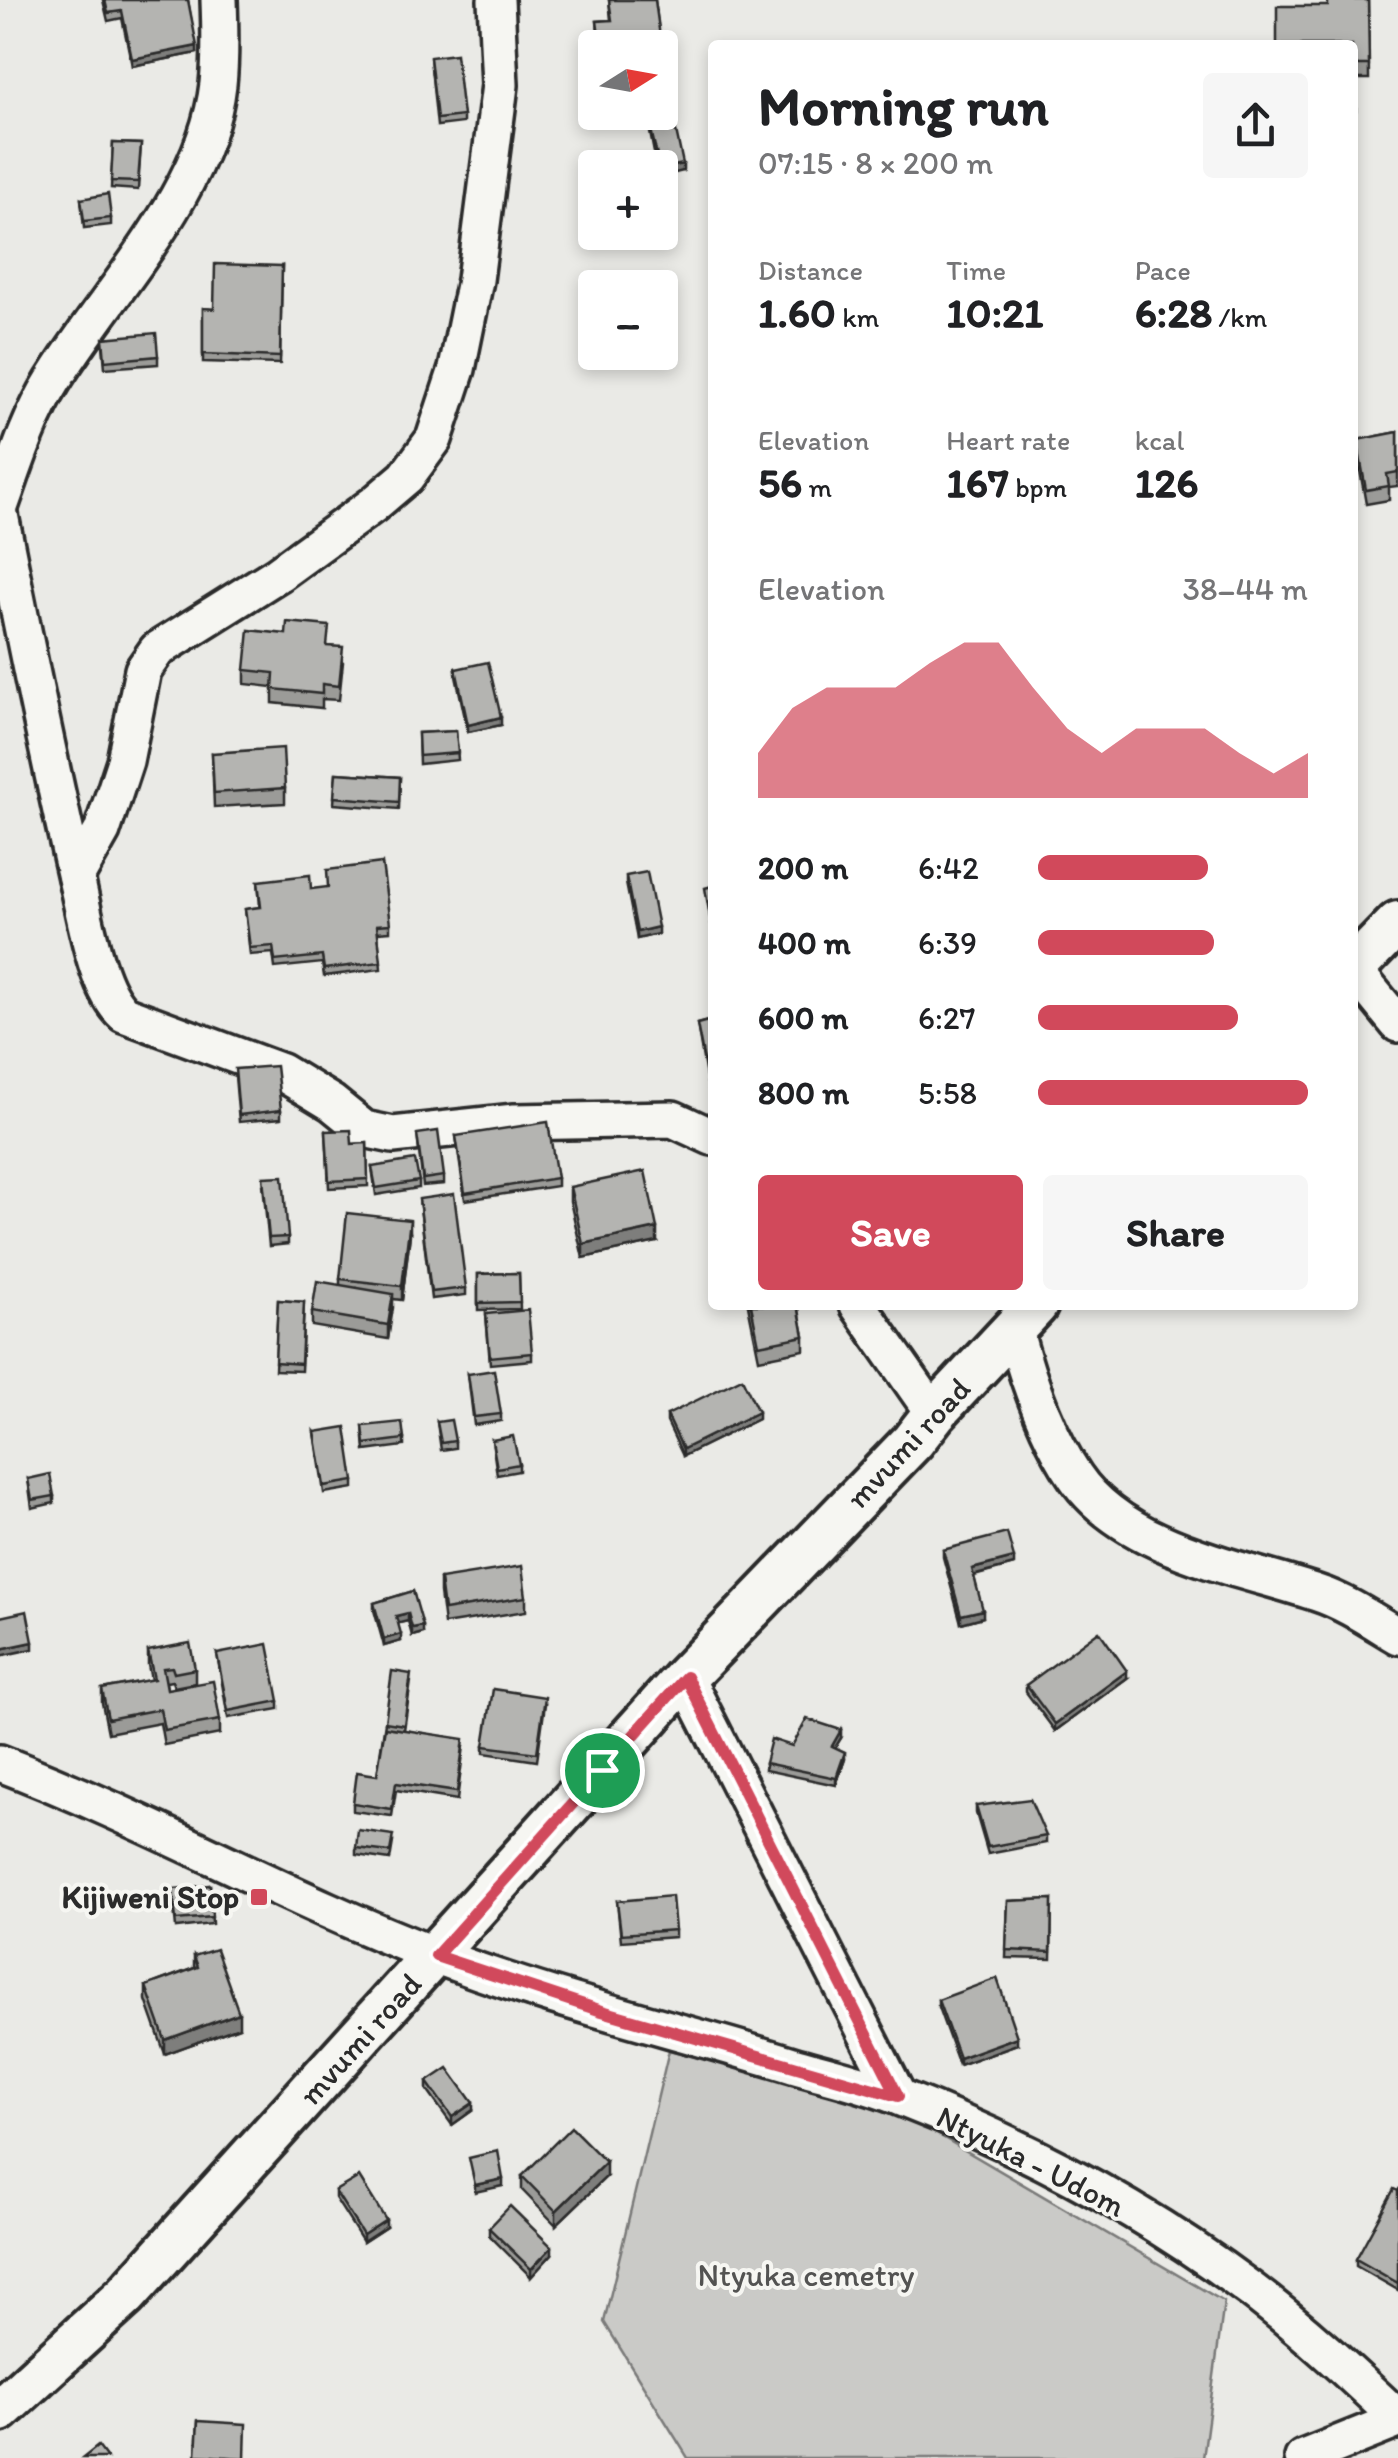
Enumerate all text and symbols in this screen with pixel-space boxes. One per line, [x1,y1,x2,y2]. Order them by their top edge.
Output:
north arrow [578,30,678,130]
map controls [578,30,678,370]
text: Morning run [758,73,1049,139]
button: share [1203,73,1308,178]
text: 07:15 · 8 × 200 m [758,144,993,182]
button: + [578,150,678,250]
text: Distance [758,253,863,287]
text: Time [946,253,1006,287]
text: Pace [1135,253,1191,287]
button: − [578,270,678,370]
text: 1.60 [758,287,836,338]
text: 10:21 [946,287,1044,338]
text: 6:28 [1135,287,1212,338]
text: km [836,300,879,334]
text: /km [1212,300,1267,334]
text: Elevation [758,423,869,457]
text: Heart rate [946,423,1070,457]
text: kcal [1135,423,1184,457]
text: 56 [758,457,802,508]
text: 167 [946,457,1009,508]
text: 126 [1135,457,1198,508]
text: m [802,470,832,504]
text: bpm [1009,470,1067,504]
text: Elevation [758,570,885,608]
text: 38–44 m [1183,570,1308,608]
text: 200 m [758,849,848,887]
text: 6:42 [918,849,979,887]
text: 400 m [758,924,851,962]
text: 6:39 [918,924,977,962]
text: 600 m [758,999,848,1037]
text: 6:27 [918,999,975,1037]
text: 800 m [758,1074,849,1112]
text: 5:58 [918,1074,977,1112]
button: Save [758,1175,1023,1290]
button: Share [1043,1175,1308,1290]
street label: mvumi road [838,1370,978,1516]
pin [560,1728,645,1813]
icon: arrive [575,1743,630,1798]
place label: Kijiweni Stop [61,1878,239,1916]
marker: Kijiweni Stop [248,1886,270,1908]
street label: mvumi road [291,1965,429,2113]
street label: Ntyuka - Udom [930,2097,1132,2225]
park label: Ntyuka cemetry [697,2256,915,2294]

